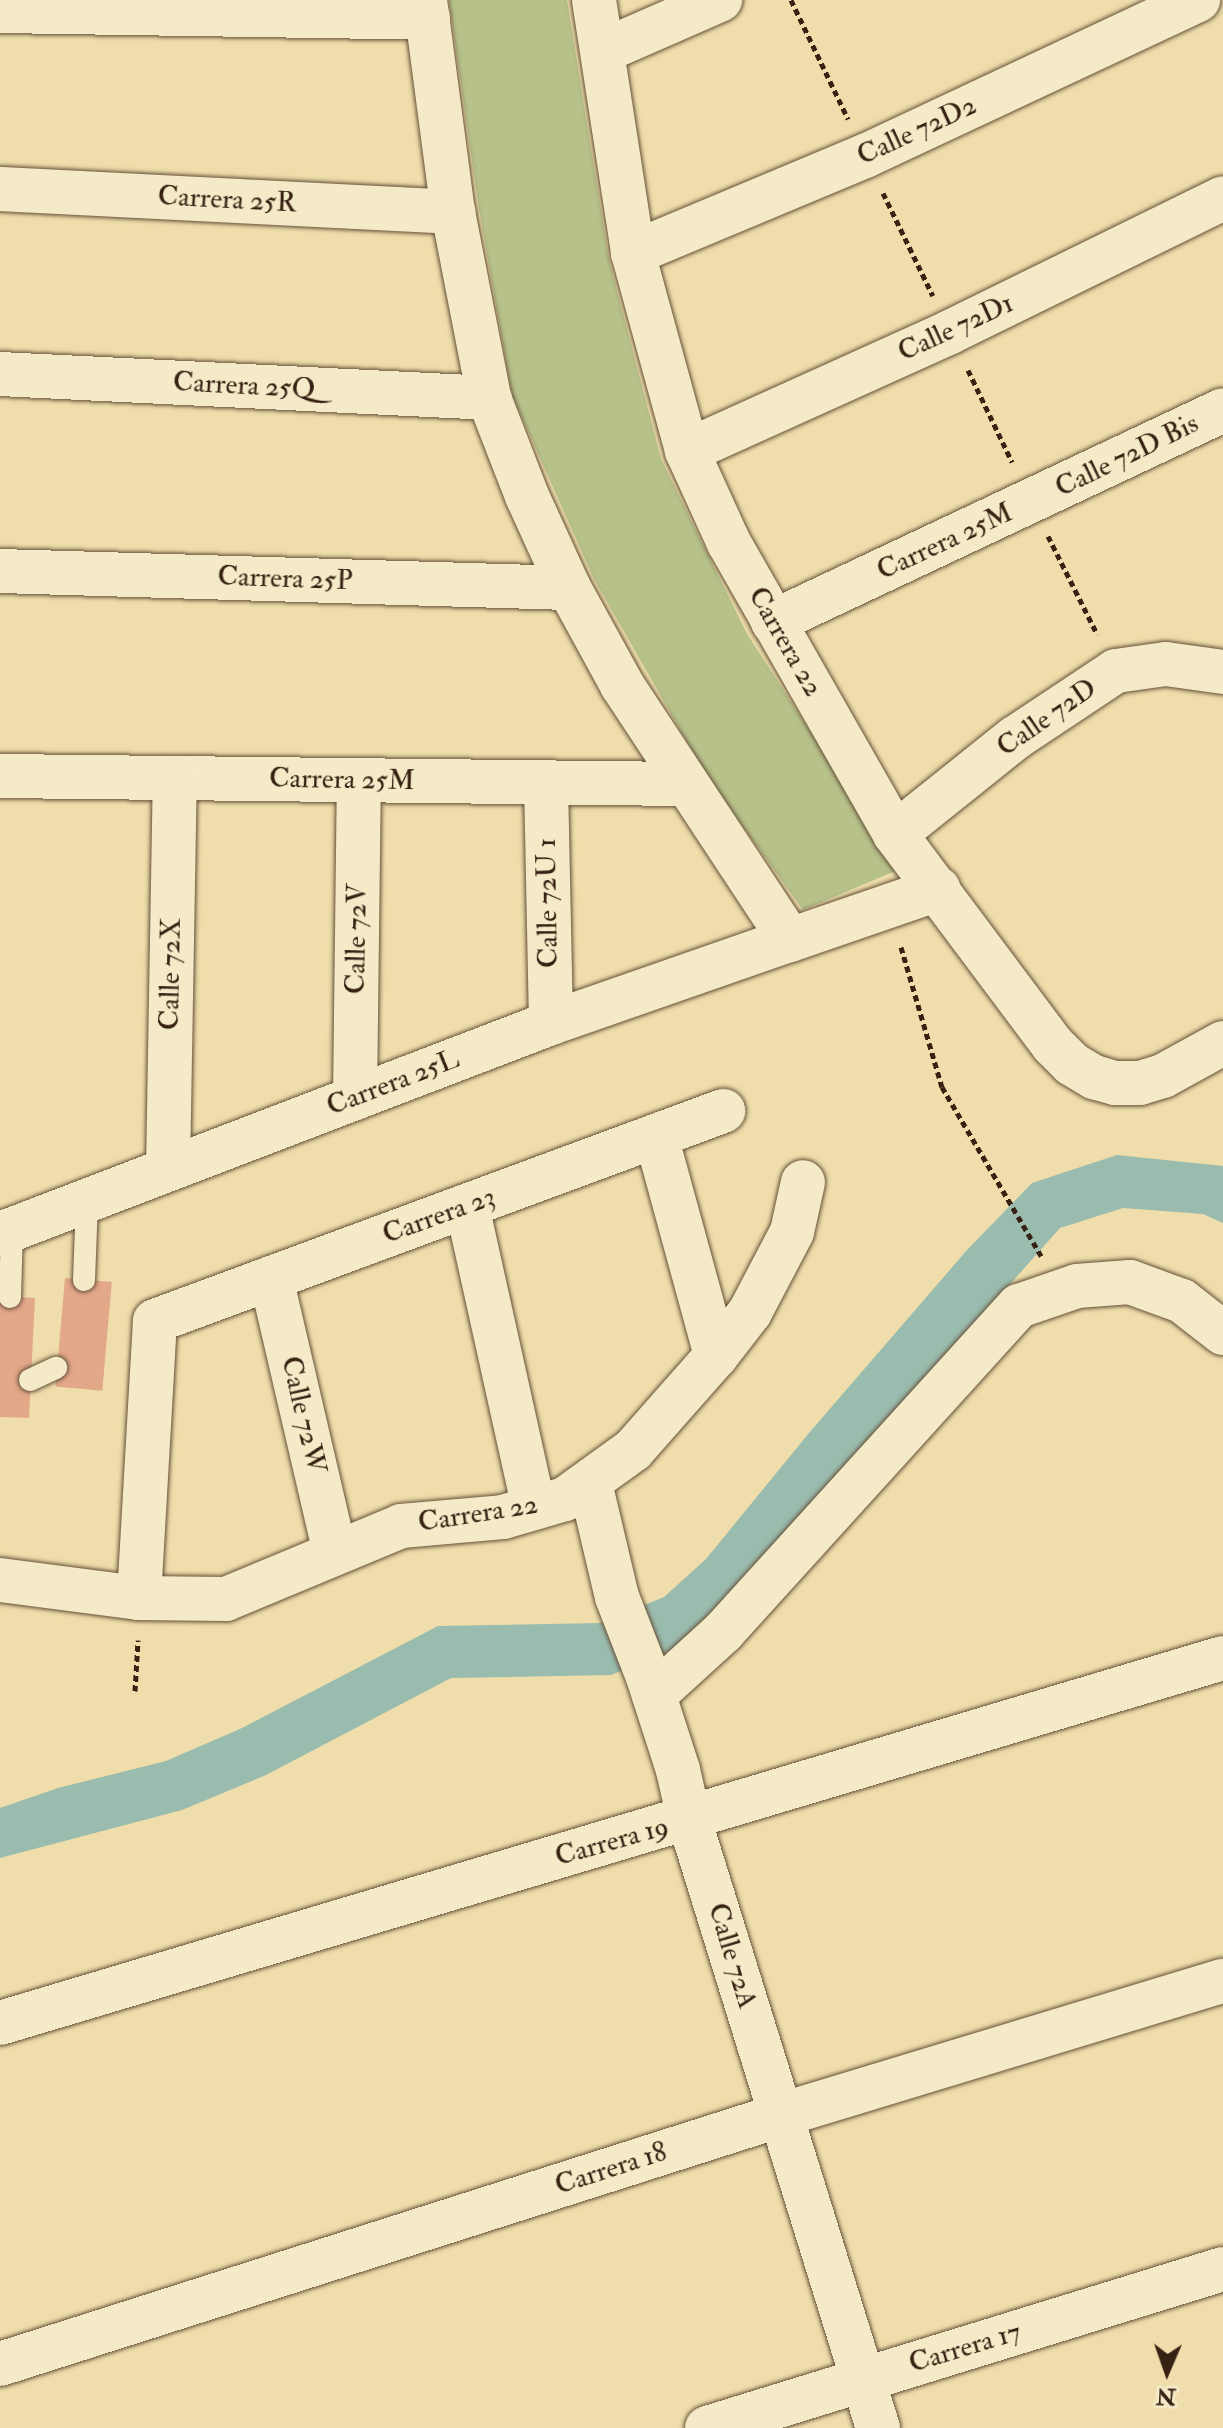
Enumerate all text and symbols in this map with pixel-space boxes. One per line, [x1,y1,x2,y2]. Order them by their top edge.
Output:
street label: Calle 72D2 [852,89,982,173]
street label: Carrera 25R [157,180,297,220]
street label: Calle 72D1 [893,287,1019,369]
street label: Carrera 25Q [172,366,316,406]
street label: Calle 72D Bis [1050,407,1204,505]
street label: Carrera 25M [872,496,1018,588]
street label: Carrera 25P [217,560,353,598]
street label: Carrera 22 [740,581,830,703]
street label: Calle 72D [991,672,1103,764]
street label: Carrera 25M [269,762,415,798]
street label: Calle 72U 1 [530,838,566,968]
street label: Calle 72V [339,883,375,995]
street label: Calle 72X [153,917,189,1031]
street label: Carrera 25L [322,1042,464,1124]
street label: Carrera 23 [378,1180,500,1252]
street label: Calle 72W [273,1353,333,1477]
street label: Carrera 22 [416,1488,540,1540]
street label: Carrera 19 [551,1810,673,1874]
street label: Calle 72A [700,1899,764,2013]
street label: Carrera 18 [551,2135,671,2203]
street label: Carrera 17 [905,2315,1025,2381]
north arrow [1127,2332,1207,2412]
text: N [1156,2382,1177,2410]

